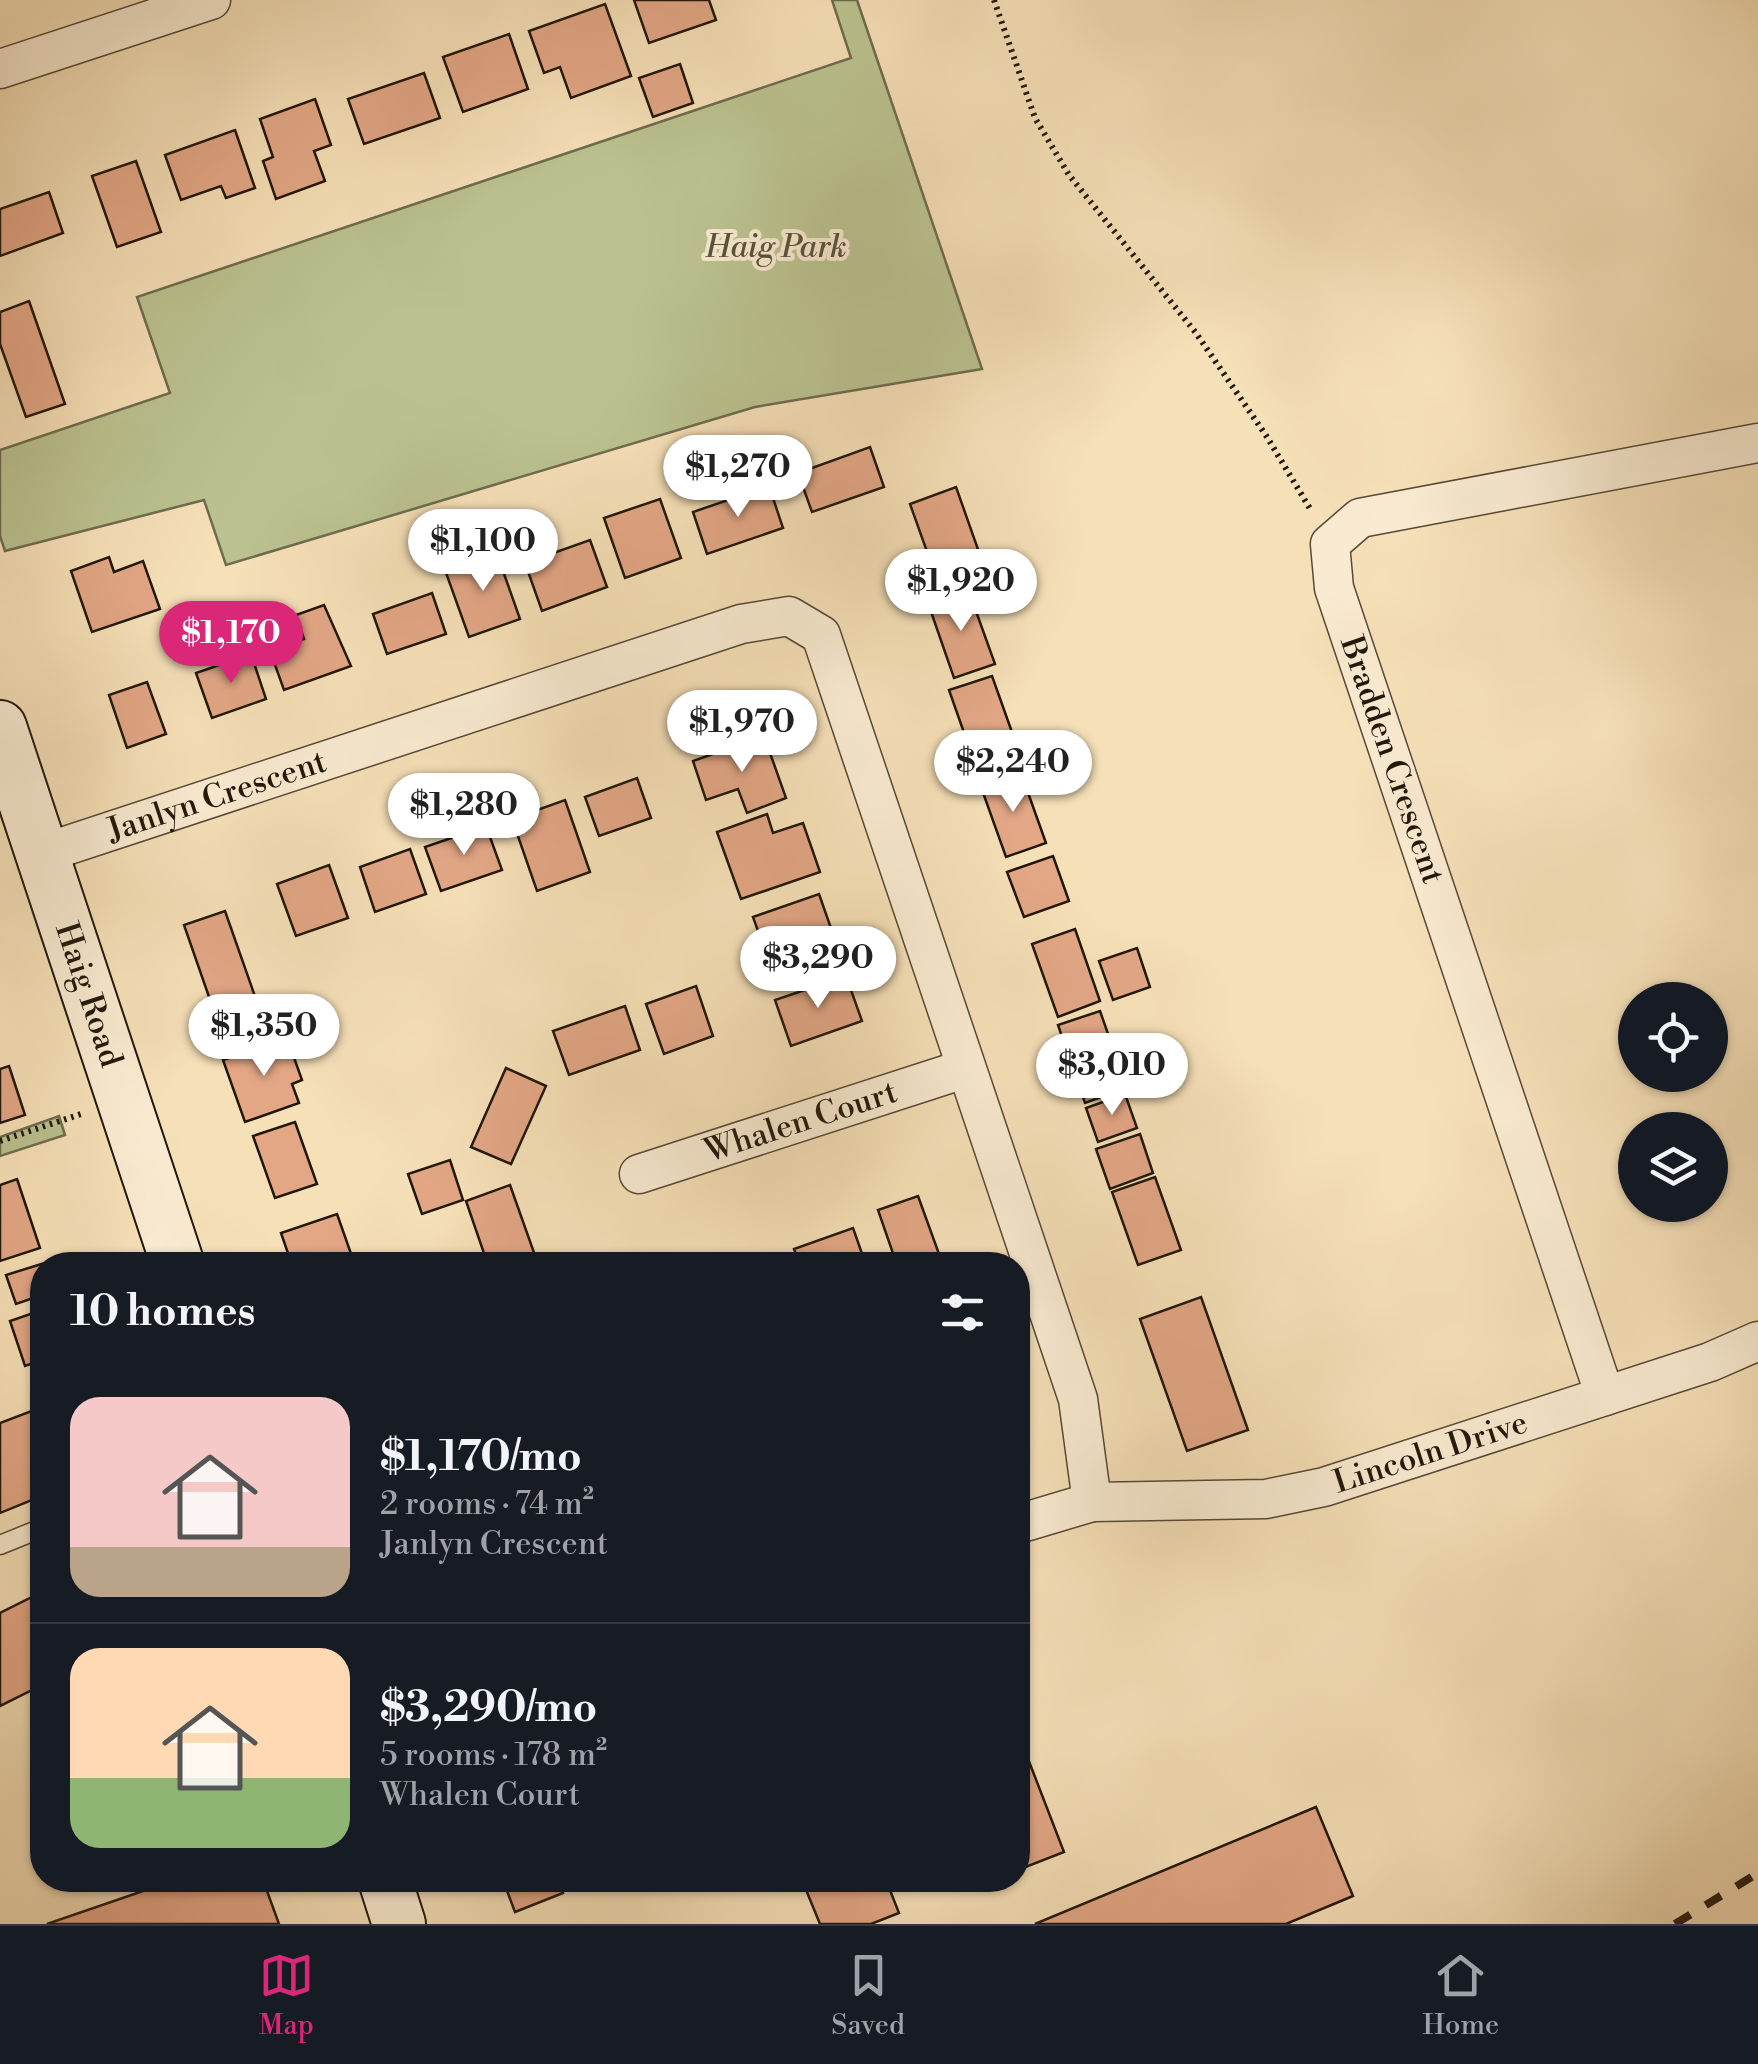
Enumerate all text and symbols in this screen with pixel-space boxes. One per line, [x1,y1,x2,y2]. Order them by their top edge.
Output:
park label: Haig Park [704,227,847,267]
pin: $1,270 [657,435,819,520]
text: $1,270 [685,447,791,487]
pin: $1,100 [402,509,564,594]
text: $1,100 [430,521,536,561]
pin: $1,920 [880,549,1042,634]
text: $1,920 [907,561,1015,601]
pin: $1,170 [150,601,312,686]
text: $1,170 [181,613,281,653]
street label: Bradden Crescent [1331,630,1453,889]
pin: $1,970 [661,690,823,775]
text: $1,970 [689,702,795,742]
pin: $2,240 [932,730,1094,815]
street label: Janlyn Crescent [101,742,331,851]
text: $2,240 [956,742,1070,782]
pin: $1,280 [383,773,545,858]
text: $1,280 [410,785,518,825]
street label: Haig Road [46,917,131,1072]
pin: $3,290 [737,926,899,1011]
text: $3,290 [762,938,874,978]
map controls [1618,982,1728,1222]
button: locate [1618,982,1728,1092]
pin: $1,350 [183,994,345,1079]
text: $1,350 [211,1006,317,1046]
pin: $3,010 [1031,1033,1193,1118]
text: $3,010 [1058,1045,1166,1085]
street label: Whalen Court [699,1072,902,1172]
button: layers [1618,1112,1728,1222]
icon: filters [935,1285,990,1340]
text: 10 homes [70,1286,256,1339]
street label: Lincoln Drive [1328,1402,1532,1503]
text: $1,170/mo [380,1431,582,1484]
icon: home [150,1437,270,1557]
text: 2 rooms · 74 m² [380,1484,594,1524]
text: Janlyn Crescent [380,1524,608,1564]
text: $3,290/mo [380,1682,597,1735]
icon: home [150,1688,270,1808]
text: 5 rooms · 178 m² [380,1735,607,1775]
text: Whalen Court [380,1775,580,1815]
tab: Map [259,1948,314,2043]
tab: Saved [831,1948,905,2043]
tab: Home [1422,1948,1499,2043]

